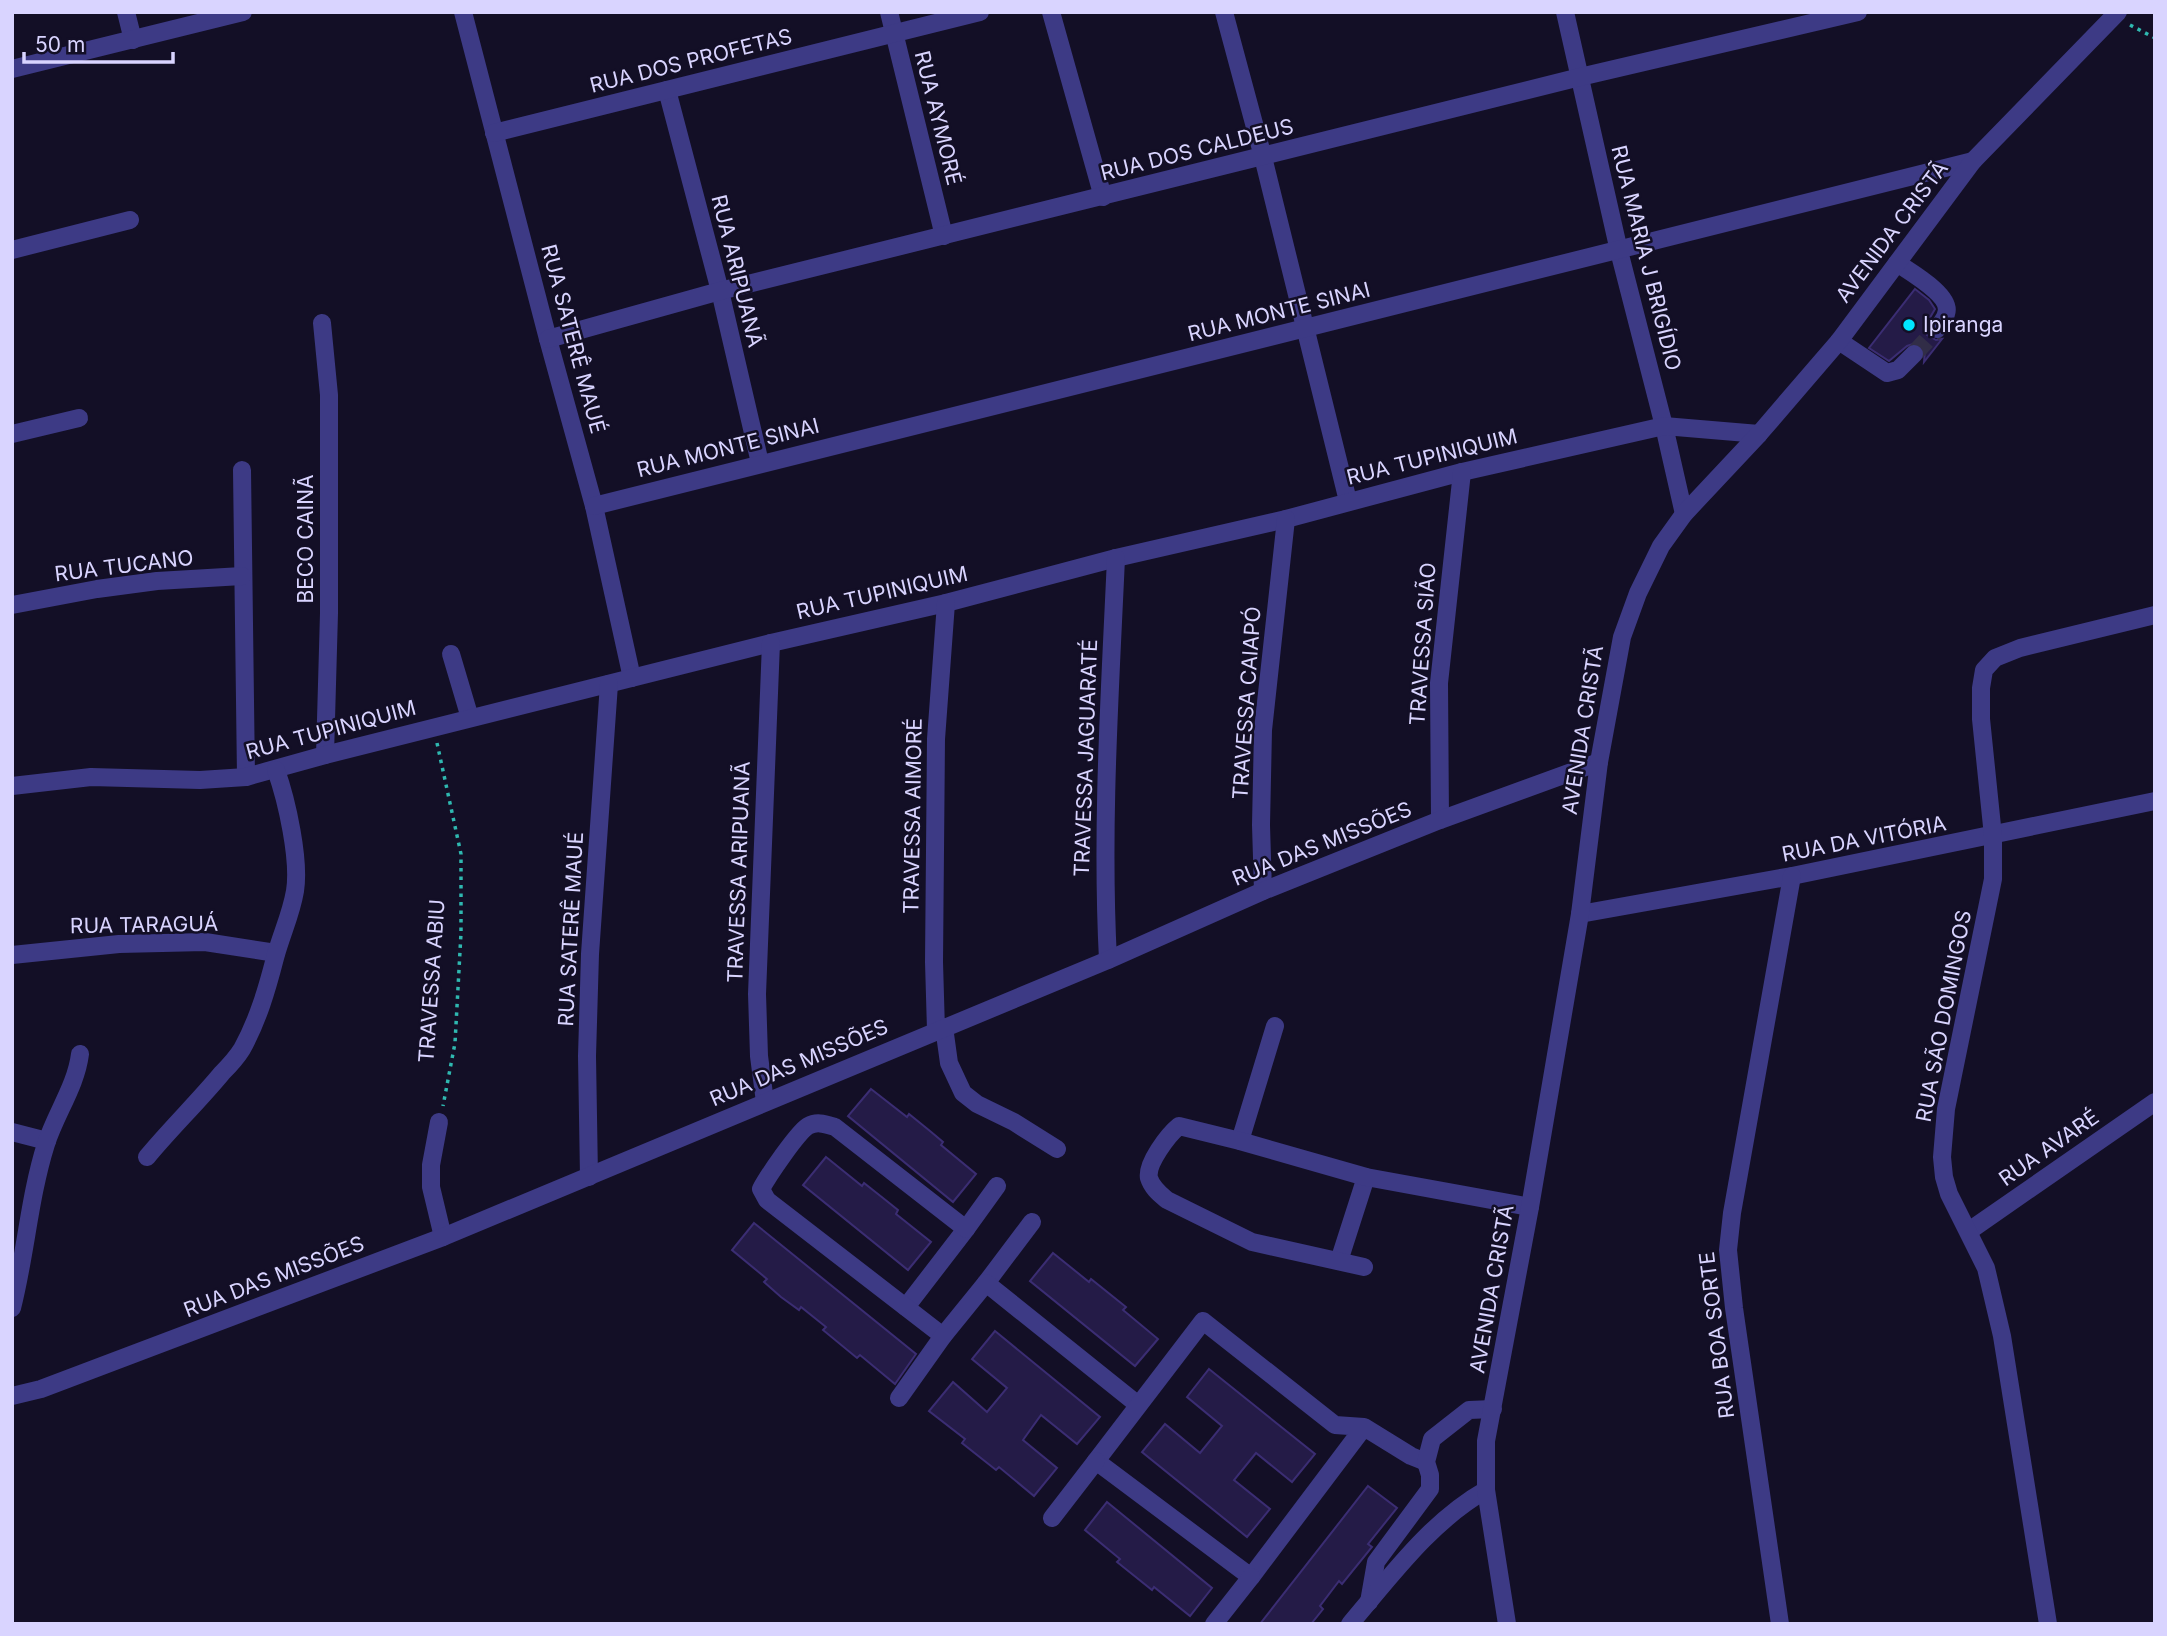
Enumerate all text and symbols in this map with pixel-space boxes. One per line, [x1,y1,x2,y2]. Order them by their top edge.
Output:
scale bar [24,21,173,65]
street label: RUA DOS PROFETAS [587,23,795,98]
text: 50 m [35,32,85,57]
street label: RUA AYMORÉ [910,48,968,188]
street label: RUA DOS CALDEUS [1098,113,1296,186]
street label: RUA MARIA J BRIGÍDIO [1606,142,1688,373]
street label: AVENIDA CRISTÃ [1829,155,1953,307]
street label: RUA ARIPUANÃ [706,192,769,350]
street label: RUA SATERÊ MAUÉ [536,241,612,436]
street label: RUA MONTE SINAI [1185,277,1373,346]
place label: Ipiranga [1923,312,2003,337]
marker: Ipiranga [1901,317,1917,333]
street label: RUA MONTE SINAI [634,413,822,482]
street label: RUA TUPINIQUIM [1344,423,1520,490]
street label: BECO CAINÃ [292,474,318,604]
street label: RUA TUCANO [53,545,195,586]
street label: RUA TUPINIQUIM [794,561,970,624]
street label: TRAVESSA SIÃO [1403,561,1441,726]
street label: TRAVESSA CAIAPÓ [1226,605,1266,800]
street label: TRAVESSA JAGUARATÉ [1068,639,1102,877]
street label: AVENIDA CRISTÃ [1556,644,1608,816]
street label: RUA TUPINIQUIM [243,695,419,764]
street label: TRAVESSA AIMORÉ [897,718,927,914]
street label: TRAVESSA ARIPUANÃ [721,761,755,983]
street label: RUA DAS MISSÕES [1229,796,1415,891]
street label: RUA DA VITÓRIA [1780,809,1948,867]
street label: RUA SATERÊ MAUÉ [552,831,588,1027]
street label: TRAVESSA ABIU [413,898,450,1064]
street label: RUA SÃO DOMINGOS [1910,908,1976,1124]
street label: RUA TARAGUÁ [70,910,218,938]
street label: RUA DAS MISSÕES [706,1014,892,1111]
street label: RUA AVARÉ [1994,1103,2103,1191]
street label: AVENIDA CRISTÃ [1463,1203,1519,1375]
street label: RUA DAS MISSÕES [180,1231,368,1322]
street label: RUA BOA SORTE [1694,1250,1739,1420]

